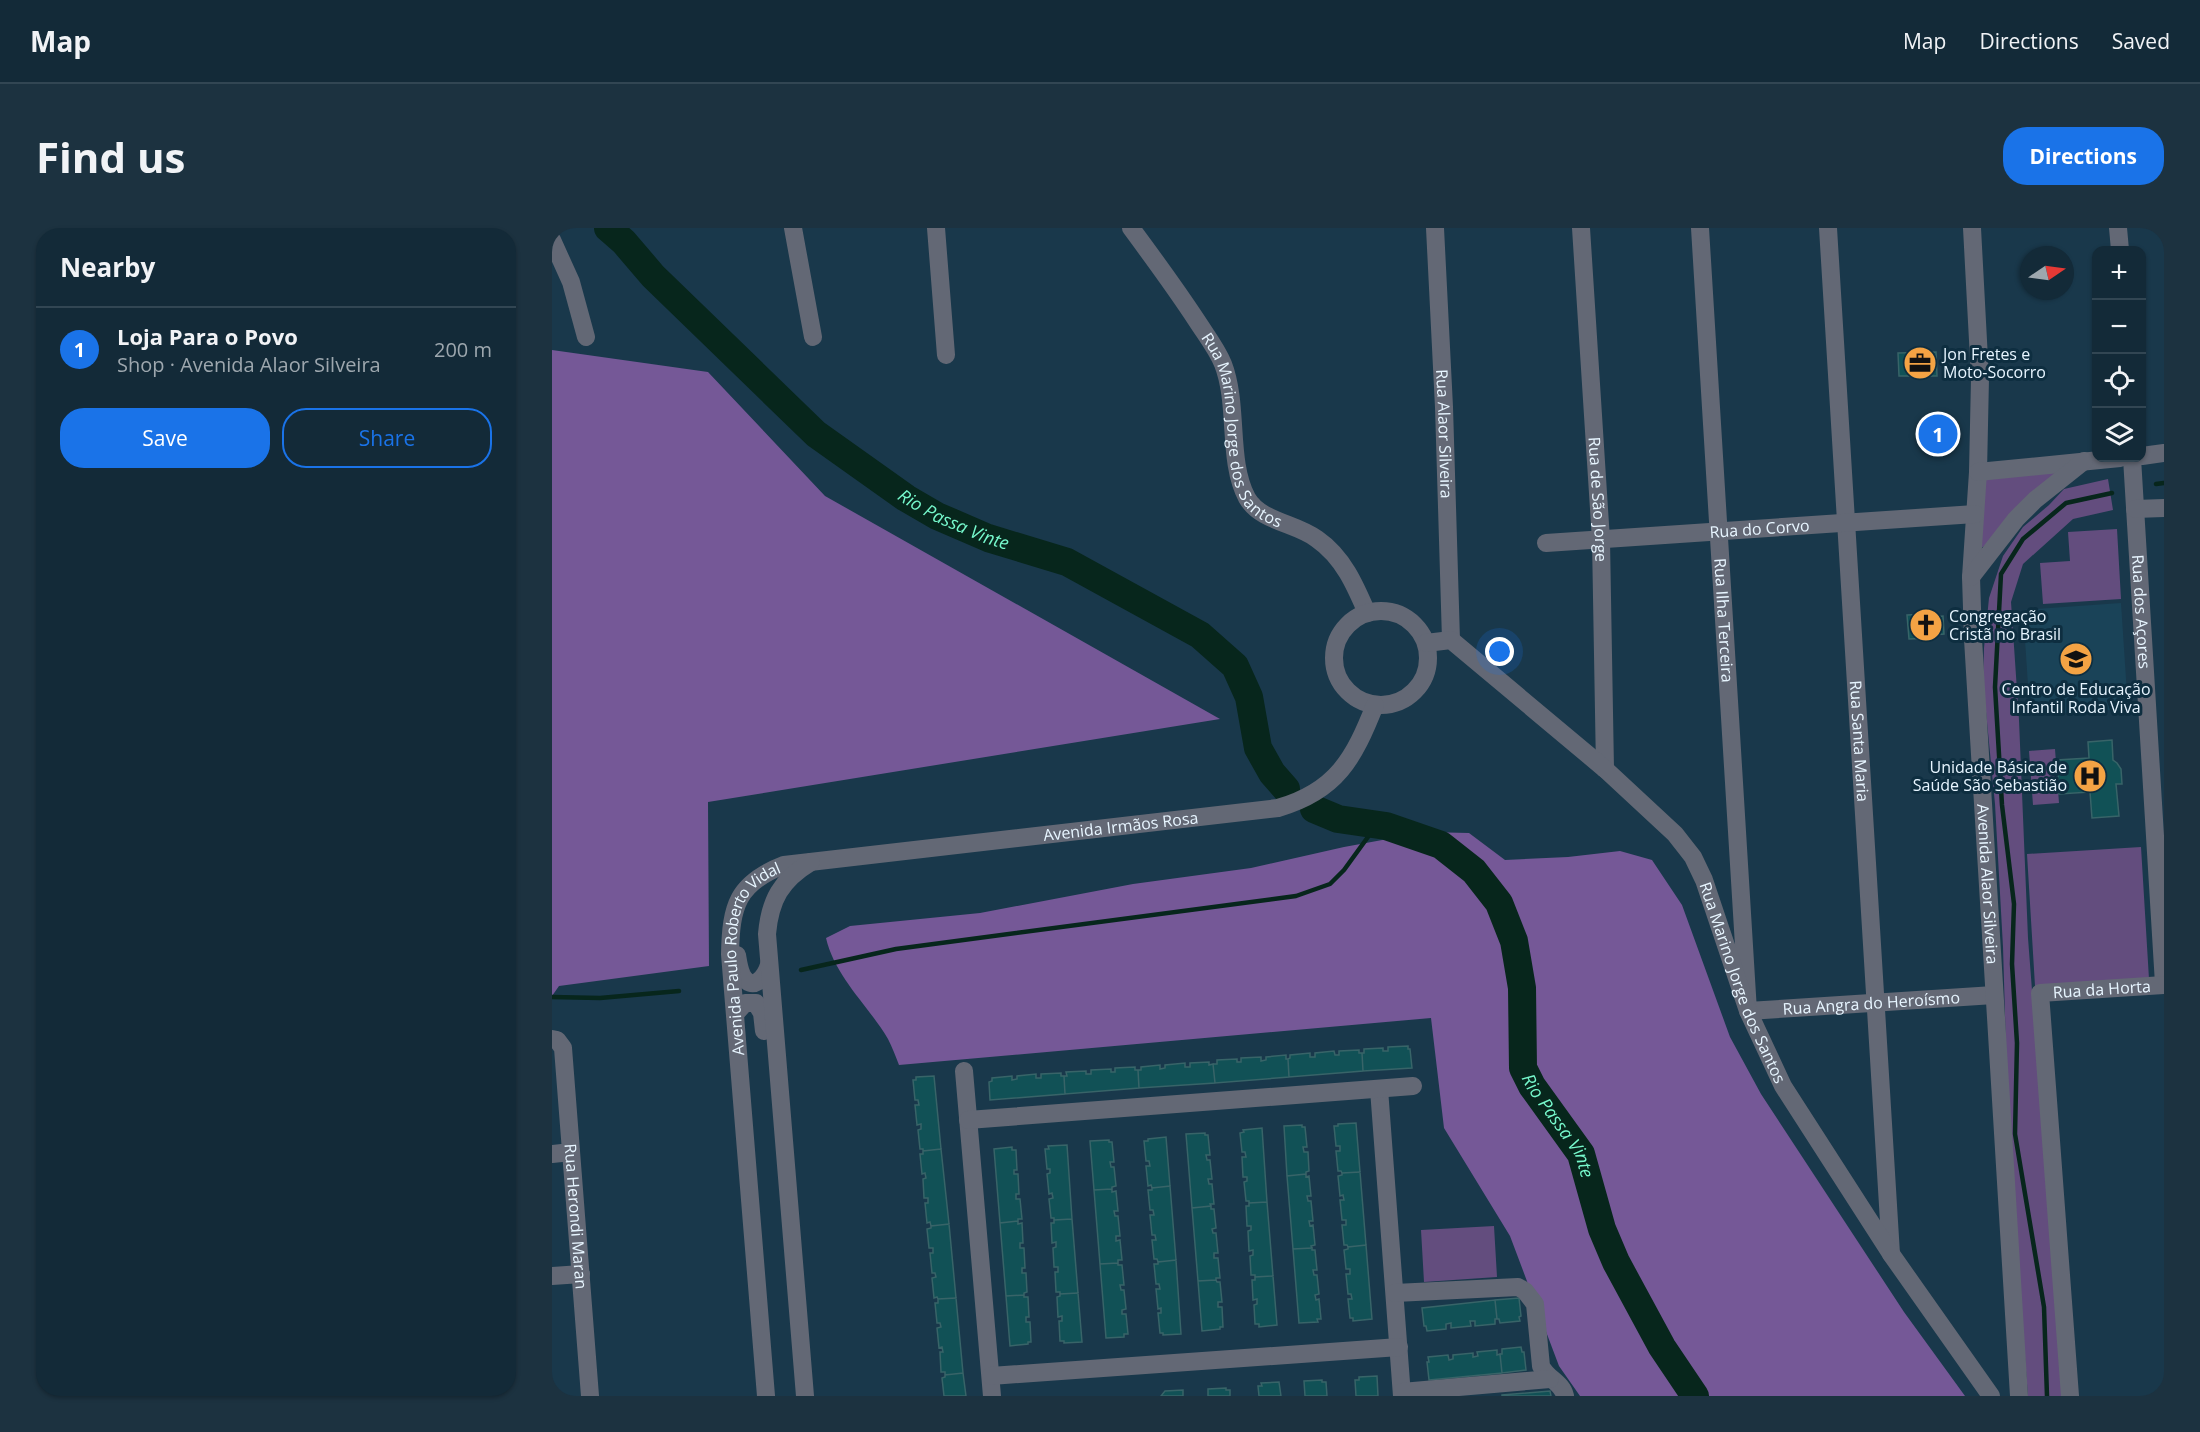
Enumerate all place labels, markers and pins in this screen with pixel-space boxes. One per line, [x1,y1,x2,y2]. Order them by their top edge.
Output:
place label: Jon Fretes e Moto-Socorro [1941,343,2046,383]
office icon: Jon Fretes e Moto-Socorro [1902,345,1938,381]
pin: 1 [1918,412,1958,456]
place label: Congregação Cristã no Brasil [1949,605,2061,645]
church icon: Congregação Cristã no Brasil [1908,607,1944,643]
school or university icon: Centro de Educação Infantil Roda Viva [2058,641,2094,677]
place label: Centro de Educação Infantil Roda Viva [2001,678,2151,718]
place label: Unidade Básica de Saúde São Sebastião [1913,756,2067,796]
hospital icon: Unidade Básica de Saúde São Sebastião [2072,758,2108,794]

